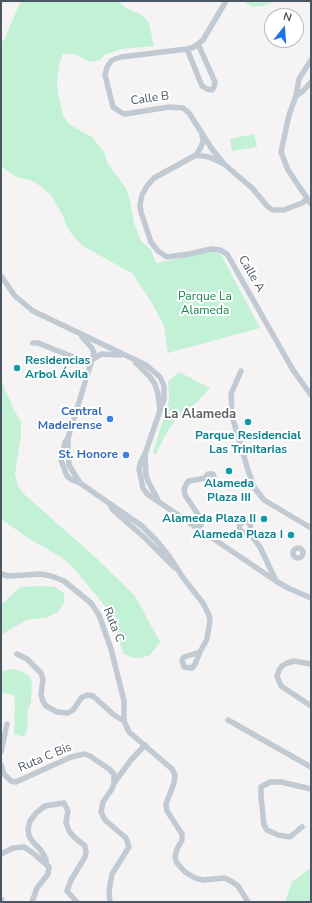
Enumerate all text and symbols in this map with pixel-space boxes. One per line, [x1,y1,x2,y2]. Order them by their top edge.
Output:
north arrow [264,8,304,48]
text: N [281,9,293,25]
street label: Calle B [130,89,170,109]
street label: Calle A [235,253,267,295]
park label: Parque La Alameda [178,290,232,318]
place label: Residencias Arbol Ávila [25,354,90,382]
marker: Residencias Arbol Ávila [12,363,22,373]
place label: Central Madeirense [38,405,102,433]
district label: La Alameda [164,407,236,423]
marker: Central Madeirense [105,414,115,424]
marker: Parque Residencial Las Trinitarias [243,417,253,427]
place label: Parque Residencial Las Trinitarias [195,429,301,457]
place label: St. Honore [58,448,118,462]
marker: St. Honore [121,450,131,460]
marker: Alameda Plaza III [224,466,234,476]
place label: Alameda Plaza III [204,477,254,505]
place label: Alameda Plaza II [162,512,256,526]
marker: Alameda Plaza II [259,514,269,524]
place label: Alameda Plaza I [193,528,283,542]
marker: Alameda Plaza I [286,530,296,540]
street label: Ruta C [99,605,127,645]
street label: Ruta C Bis [16,740,74,776]

